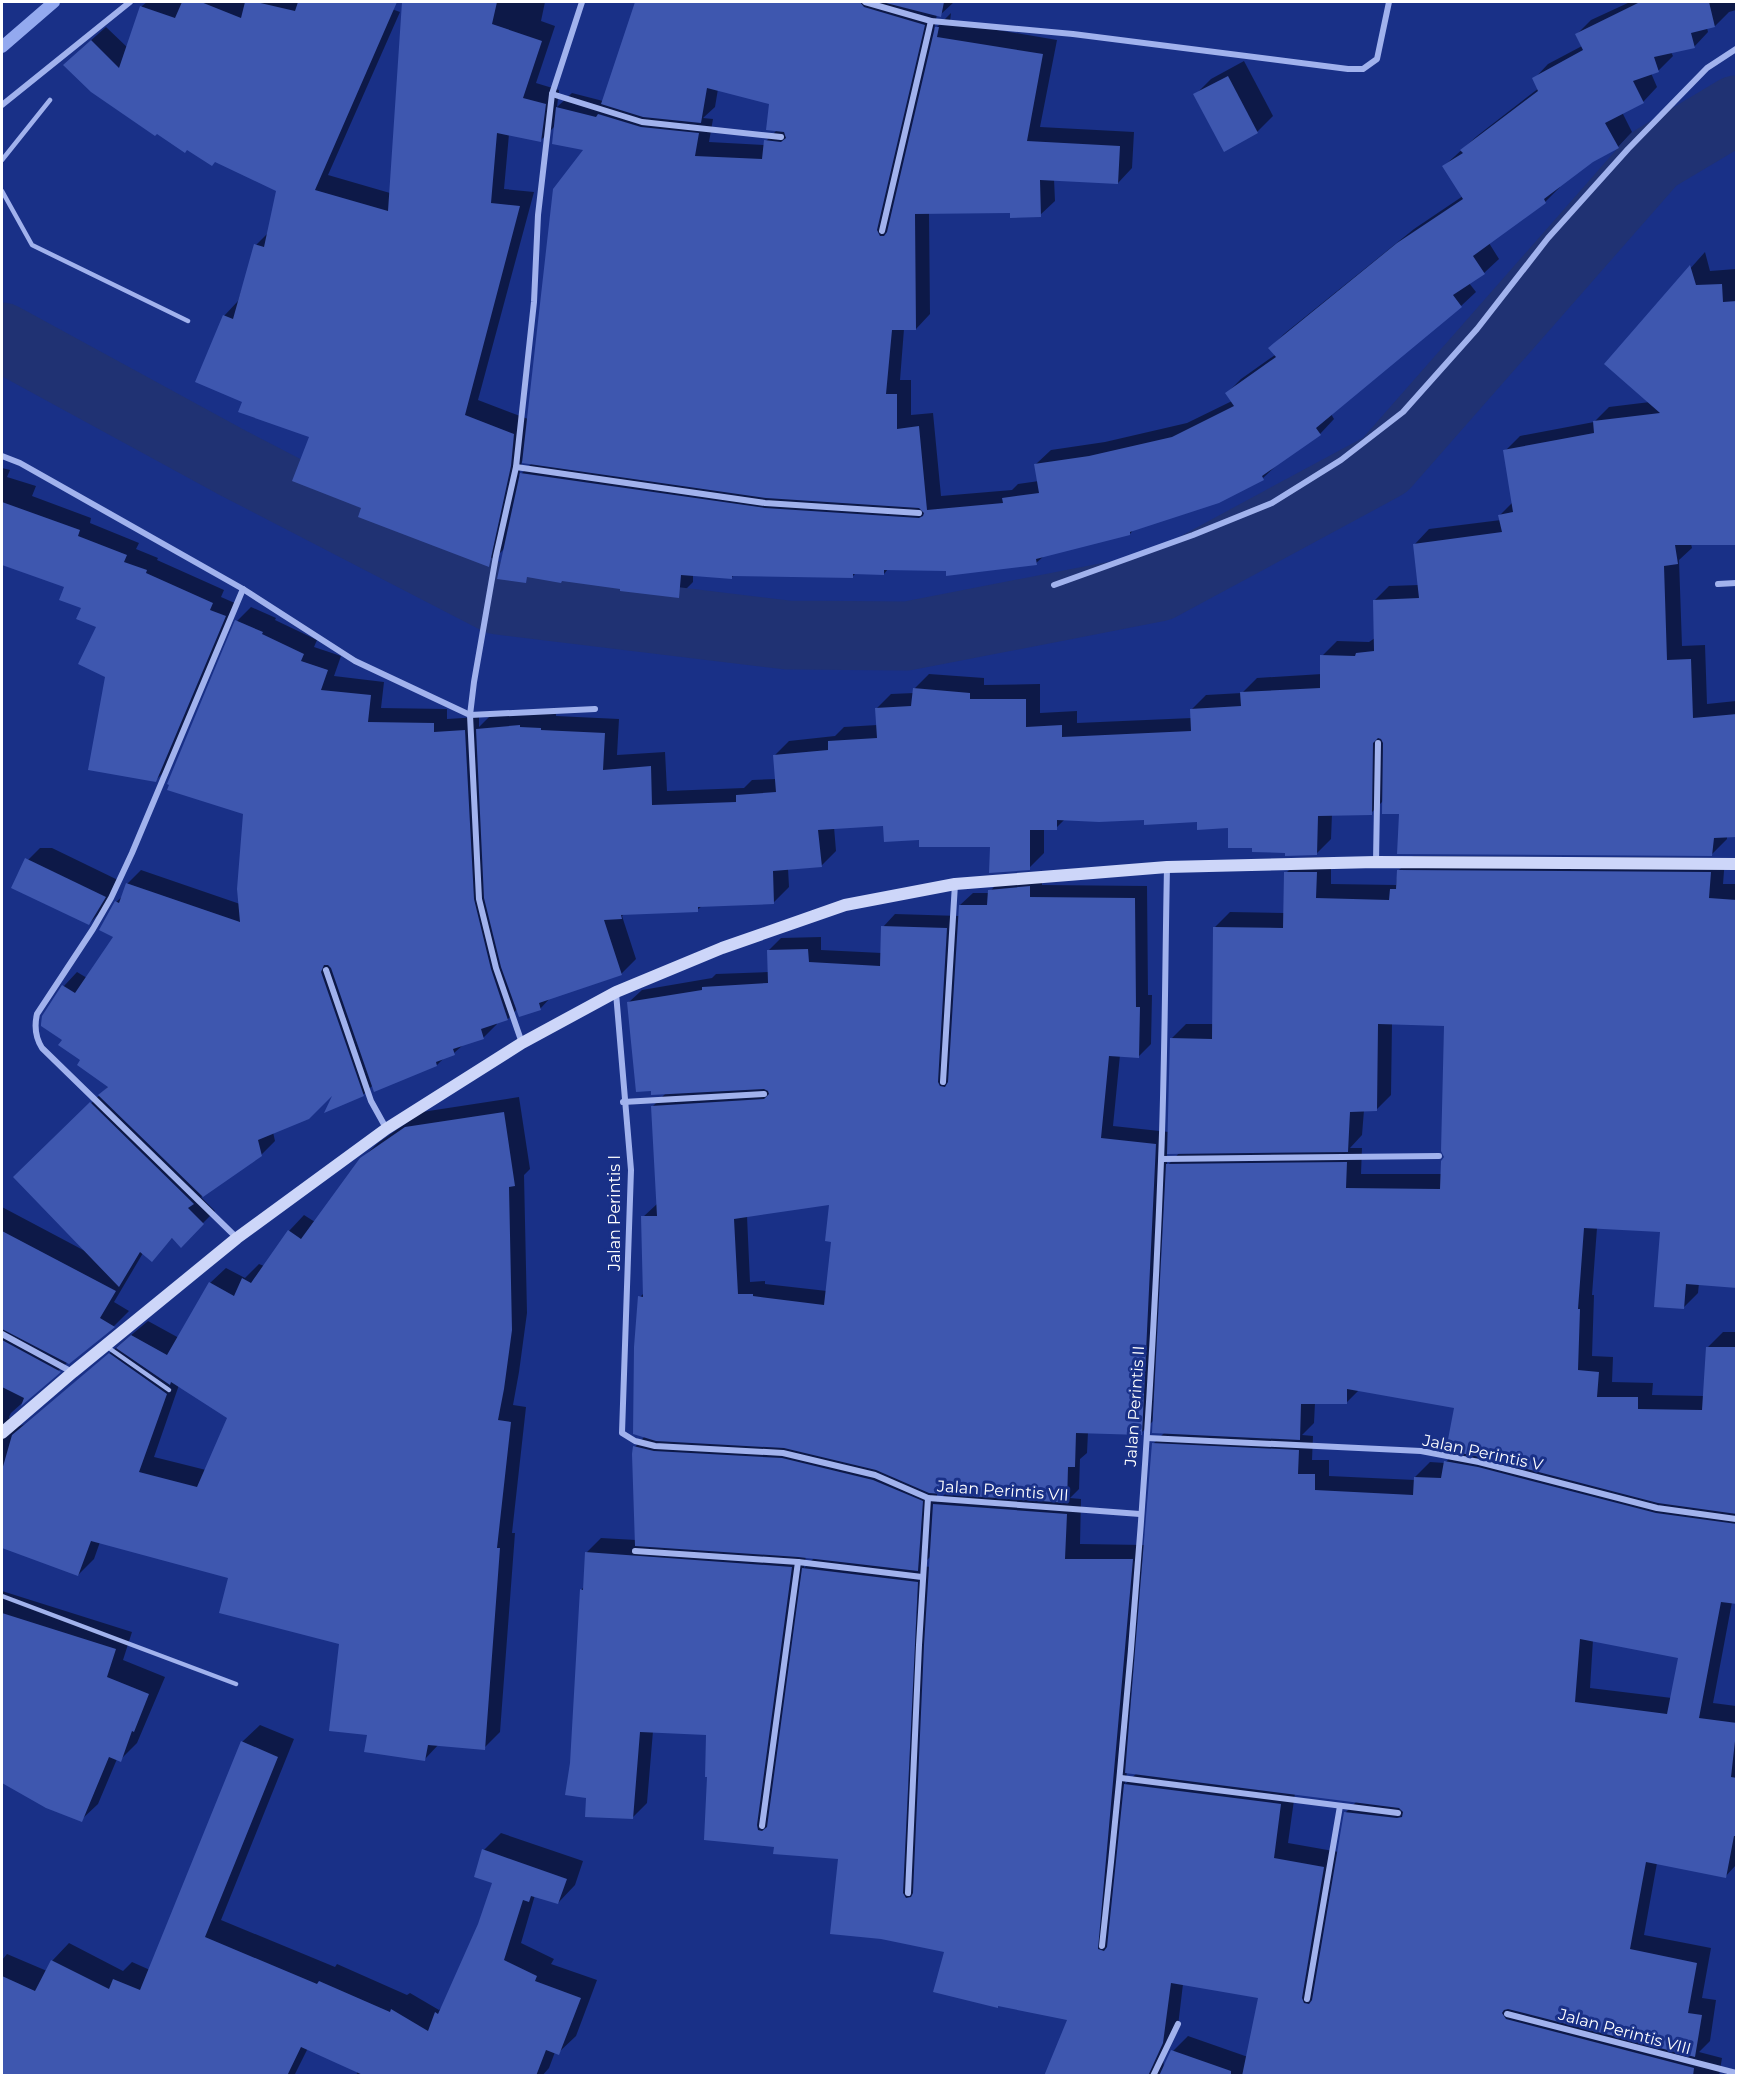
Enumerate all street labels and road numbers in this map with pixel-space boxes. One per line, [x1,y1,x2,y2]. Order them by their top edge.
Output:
street label: Jalan Perintis I [605,1155,624,1272]
street label: Jalan Perintis II [1121,1345,1148,1468]
street label: Jalan Perintis V [1420,1430,1546,1475]
street label: Jalan Perintis VII [935,1476,1069,1505]
street label: Jalan Perintis VIII [1555,2004,1693,2058]

